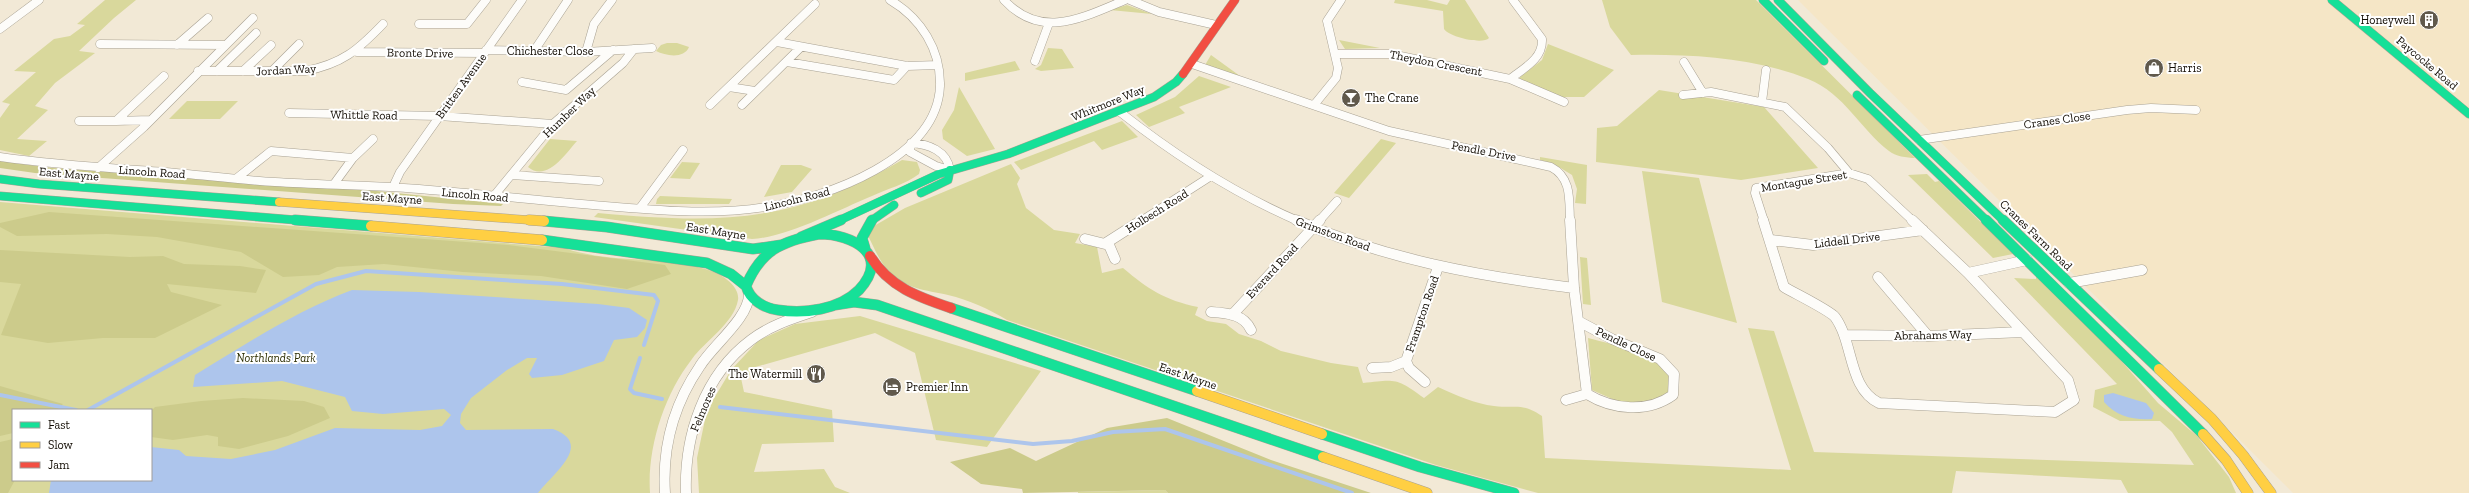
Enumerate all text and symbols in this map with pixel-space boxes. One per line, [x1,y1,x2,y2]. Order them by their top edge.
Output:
building icon: Honeywell [2418,9,2440,31]
place label: Honeywell [2361,13,2415,27]
street label: Paycocke Road [2393,33,2461,93]
street label: Chichester Close [507,44,594,58]
street label: Bronte Drive [387,45,454,61]
street label: Theydon Crescent [1388,47,1484,79]
street label: Britten Avenue [433,50,490,121]
shop icon: Harris [2143,57,2165,79]
street label: Jordan Way [256,61,317,79]
place label: Harris [2168,61,2201,75]
street label: Whitmore Way [1069,82,1147,124]
street label: Humber Way [540,83,599,140]
bar icon: The Crane [1340,87,1362,109]
place label: The Crane [1365,91,1419,105]
street label: Whittle Road [330,107,398,123]
street label: Cranes Close [2023,108,2092,132]
street label: Pendle Drive [1450,138,1518,164]
street label: Lincoln Road [118,163,186,181]
street label: East Mayne [39,164,100,184]
street label: Montague Street [1760,167,1849,195]
street label: Lincoln Road [763,184,832,214]
street label: Lincoln Road [441,185,509,205]
street label: Holbech Road [1123,186,1191,236]
street label: East Mayne [362,189,423,207]
street label: Cranes Farm Road [1997,197,2075,273]
street label: Grimston Road [1294,214,1373,254]
street label: East Mayne [685,219,747,243]
street label: Liddell Drive [1813,229,1881,251]
street label: Everard Road [1243,240,1301,301]
street label: Frampton Road [1402,273,1442,354]
street label: Pendle Close [1593,324,1659,364]
street label: Abrahams Way [1894,327,1973,343]
park label: Northlands Park [236,351,316,365]
street label: East Mayne [1157,360,1219,392]
restaurant icon: The Watermill [805,363,827,385]
place label: The Watermill [728,367,802,381]
hotel icon: Premier Inn [881,376,903,398]
place label: Premier Inn [906,380,968,394]
street label: Felmores [687,384,719,434]
legend [12,409,152,481]
text: Fast [48,418,71,432]
text: Slow [48,438,74,452]
text: Jam [48,458,70,472]

